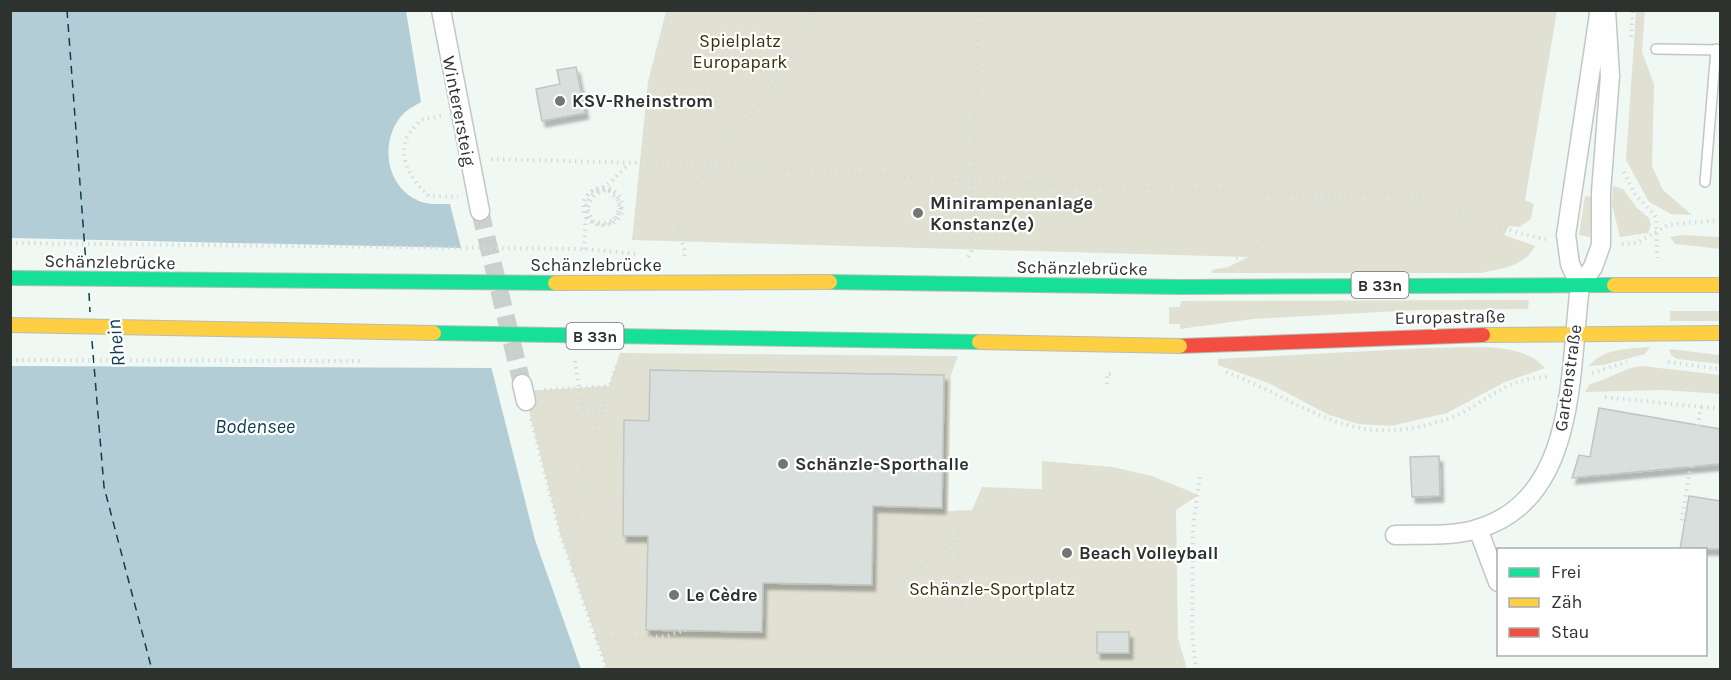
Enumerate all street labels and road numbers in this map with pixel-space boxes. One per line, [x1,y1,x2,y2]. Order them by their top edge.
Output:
street label: Winterersteig [438,54,480,168]
street label: Schänzlebrücke [44,250,176,274]
street label: Schänzlebrücke [530,254,662,276]
street label: Schänzlebrücke [1016,256,1148,280]
road number: B 33n [1352,272,1408,298]
street label: Europastraße [1394,305,1506,329]
road number: B 33n [566,323,624,349]
street label: Gartenstraße [1550,323,1586,433]

